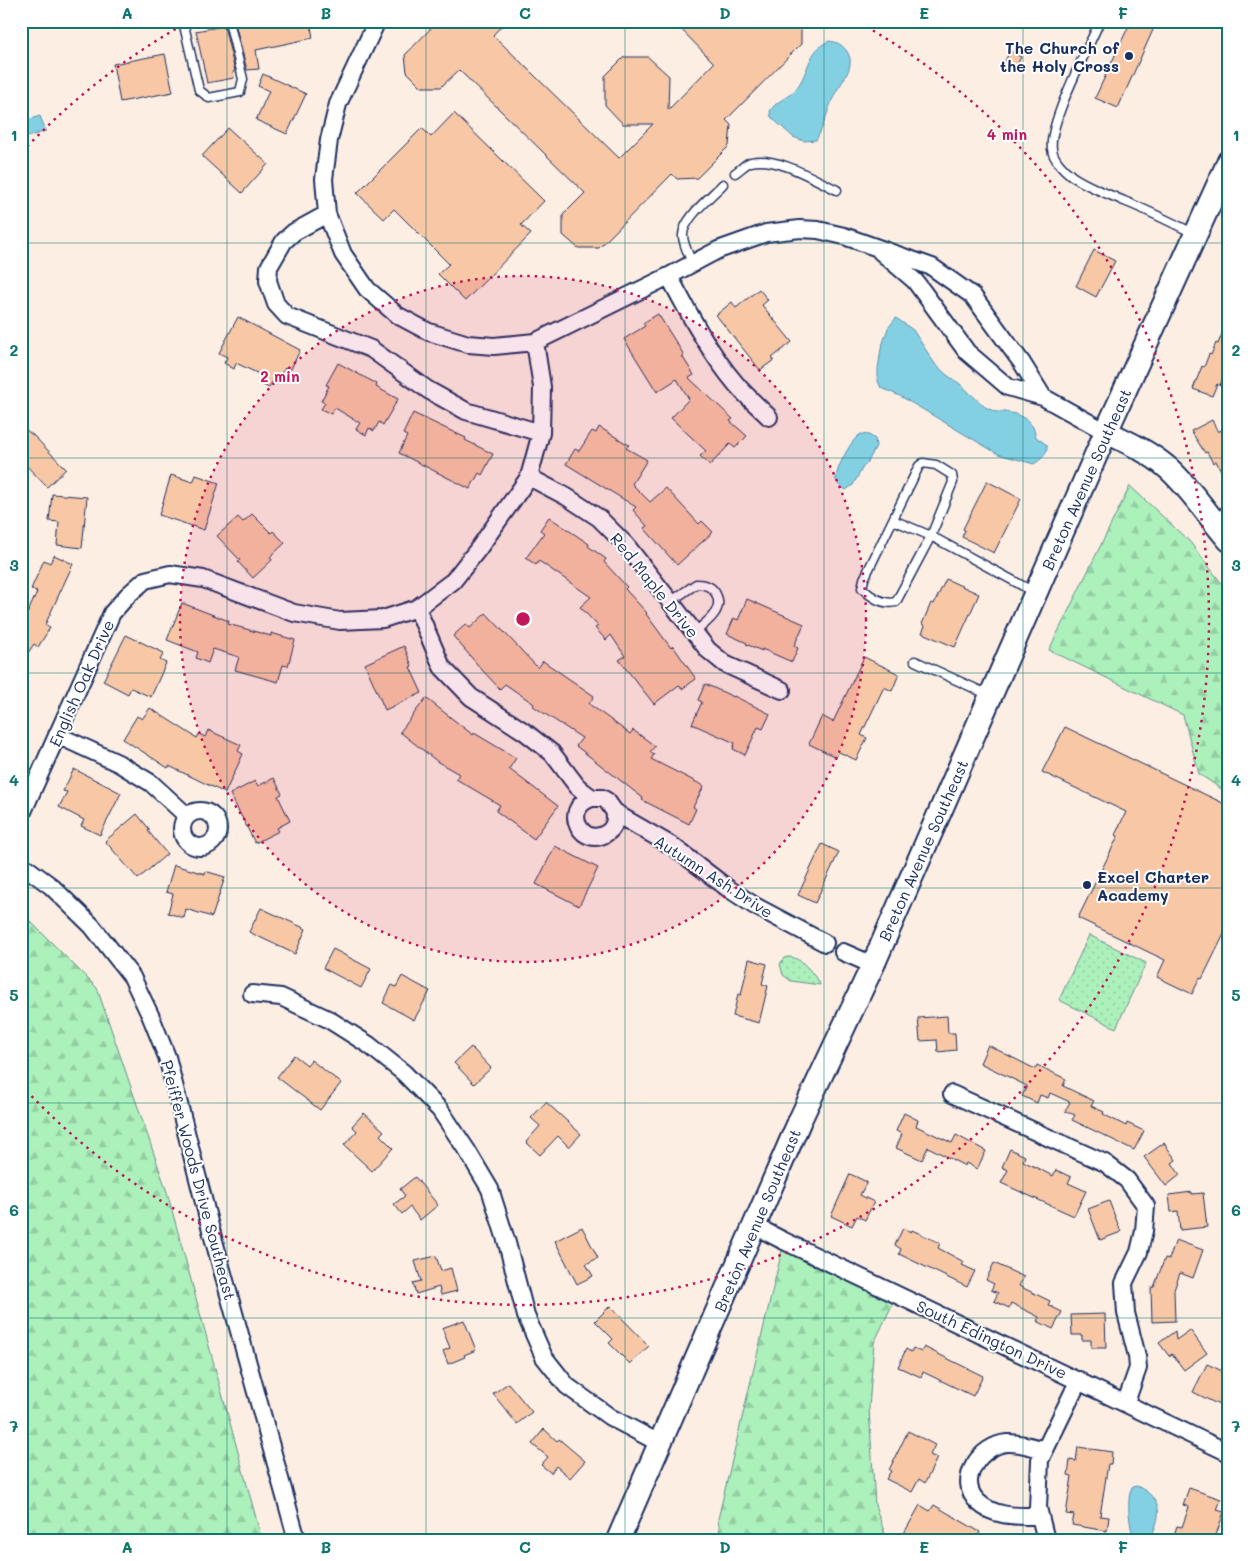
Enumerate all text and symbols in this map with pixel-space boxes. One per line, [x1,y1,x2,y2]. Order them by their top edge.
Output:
text: A [121,2,133,23]
text: B [321,2,331,23]
text: C [519,2,531,23]
text: D [719,2,731,23]
text: E [919,2,929,23]
text: F [1118,2,1128,23]
place label: The Church of the Holy Cross [1000,37,1120,76]
marker: The Church of the Holy Cross [1123,50,1135,62]
text: 1 [10,124,18,145]
text: 4 min [987,124,1027,144]
text: 1 [1232,124,1240,145]
text: 2 [10,339,19,360]
text: 2 [1232,339,1241,360]
text: 2 min [260,366,300,386]
street label: Breton Avenue Southeast [1036,385,1136,573]
street label: Red Maple Drive [606,528,704,642]
text: 3 [9,554,19,575]
text: 3 [1231,554,1241,575]
centre of rings [514,610,532,628]
street label: English Oak Drive [44,616,118,750]
street label: Breton Avenue Southeast [873,756,973,944]
text: 4 [9,769,19,790]
text: 4 [1231,769,1241,790]
street label: Autumn Ash Drive [651,830,777,922]
place label: Excel Charter Academy [1097,866,1209,905]
marker: Excel Charter Academy [1081,879,1093,891]
text: 5 [9,984,19,1005]
text: 5 [1231,984,1241,1005]
street label: Pfeiffer Woods Drive Southeast [157,1058,241,1302]
street label: Breton Avenue Southeast [709,1125,805,1315]
text: 6 [9,1199,19,1220]
text: 6 [1231,1199,1241,1220]
street label: South Edington Drive [913,1295,1071,1383]
text: 7 [10,1415,19,1436]
text: 7 [1232,1415,1241,1436]
text: A [121,1536,133,1557]
text: B [321,1536,331,1557]
text: C [519,1536,531,1557]
text: D [719,1536,731,1557]
text: E [919,1536,929,1557]
text: F [1118,1536,1128,1557]

